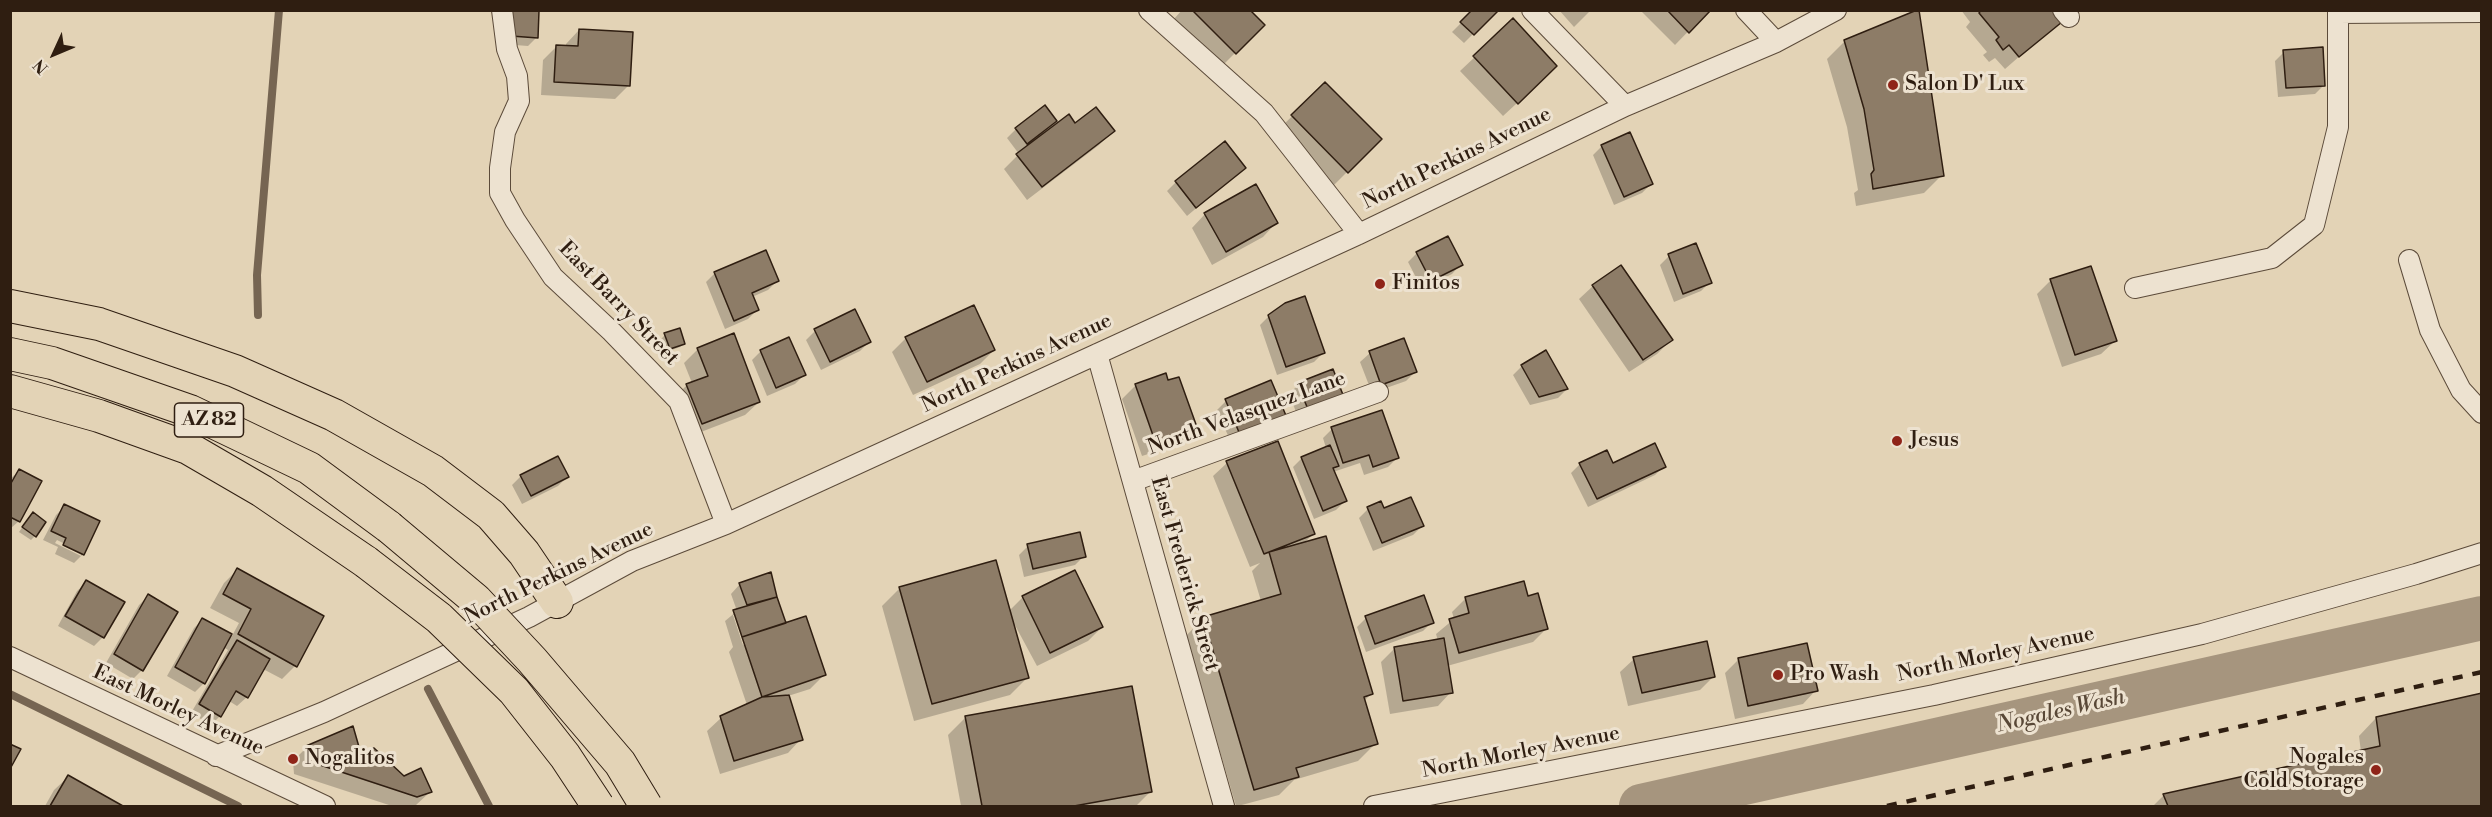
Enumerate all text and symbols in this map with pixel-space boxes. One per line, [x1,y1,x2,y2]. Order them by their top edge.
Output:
north arrow [24,24,84,84]
text: N [29,55,53,78]
place label: Salon D' Lux [1905,72,2024,98]
marker: Salon D' Lux [1886,78,1900,92]
street label: North Perkins Avenue [1358,102,1556,216]
street label: East Barry Street [552,237,684,371]
place label: Finitos [1392,271,1460,297]
marker: Finitos [1373,277,1387,291]
street label: North Perkins Avenue [918,309,1116,419]
street label: North Velasquez Lane [1145,366,1349,462]
road number: AZ 82 [174,403,244,437]
place label: Jesus [1909,428,1959,454]
marker: Jesus [1890,434,1904,448]
street label: East Frederick Street [1144,474,1224,674]
street label: North Perkins Avenue [460,517,658,631]
street label: North Morley Avenue [1895,622,2097,688]
street label: East Morley Avenue [88,660,268,762]
place label: Pro Wash [1790,662,1879,688]
marker: Pro Wash [1771,668,1785,682]
water label: Nogales Wash [1994,684,2128,740]
street label: North Morley Avenue [1420,721,1622,785]
place label: Nogales Cold Storage [2243,745,2364,795]
place label: Nogalitos [305,746,395,772]
marker: Nogalitos [286,752,300,766]
marker: Nogales Cold Storage [2369,763,2383,777]

